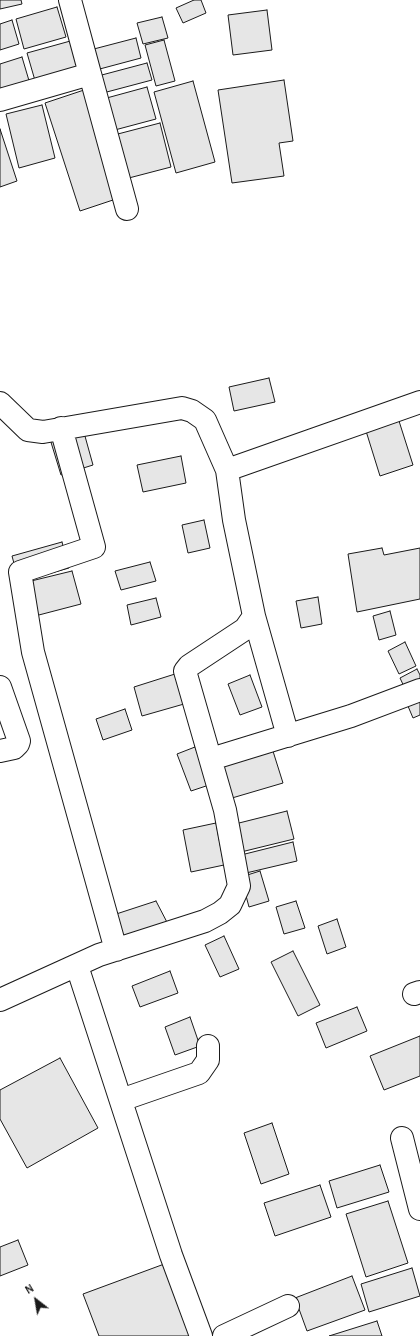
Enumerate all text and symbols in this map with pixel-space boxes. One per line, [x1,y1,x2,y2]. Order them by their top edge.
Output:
north arrow [16,1280,56,1320]
text: N [23,1282,36,1297]

